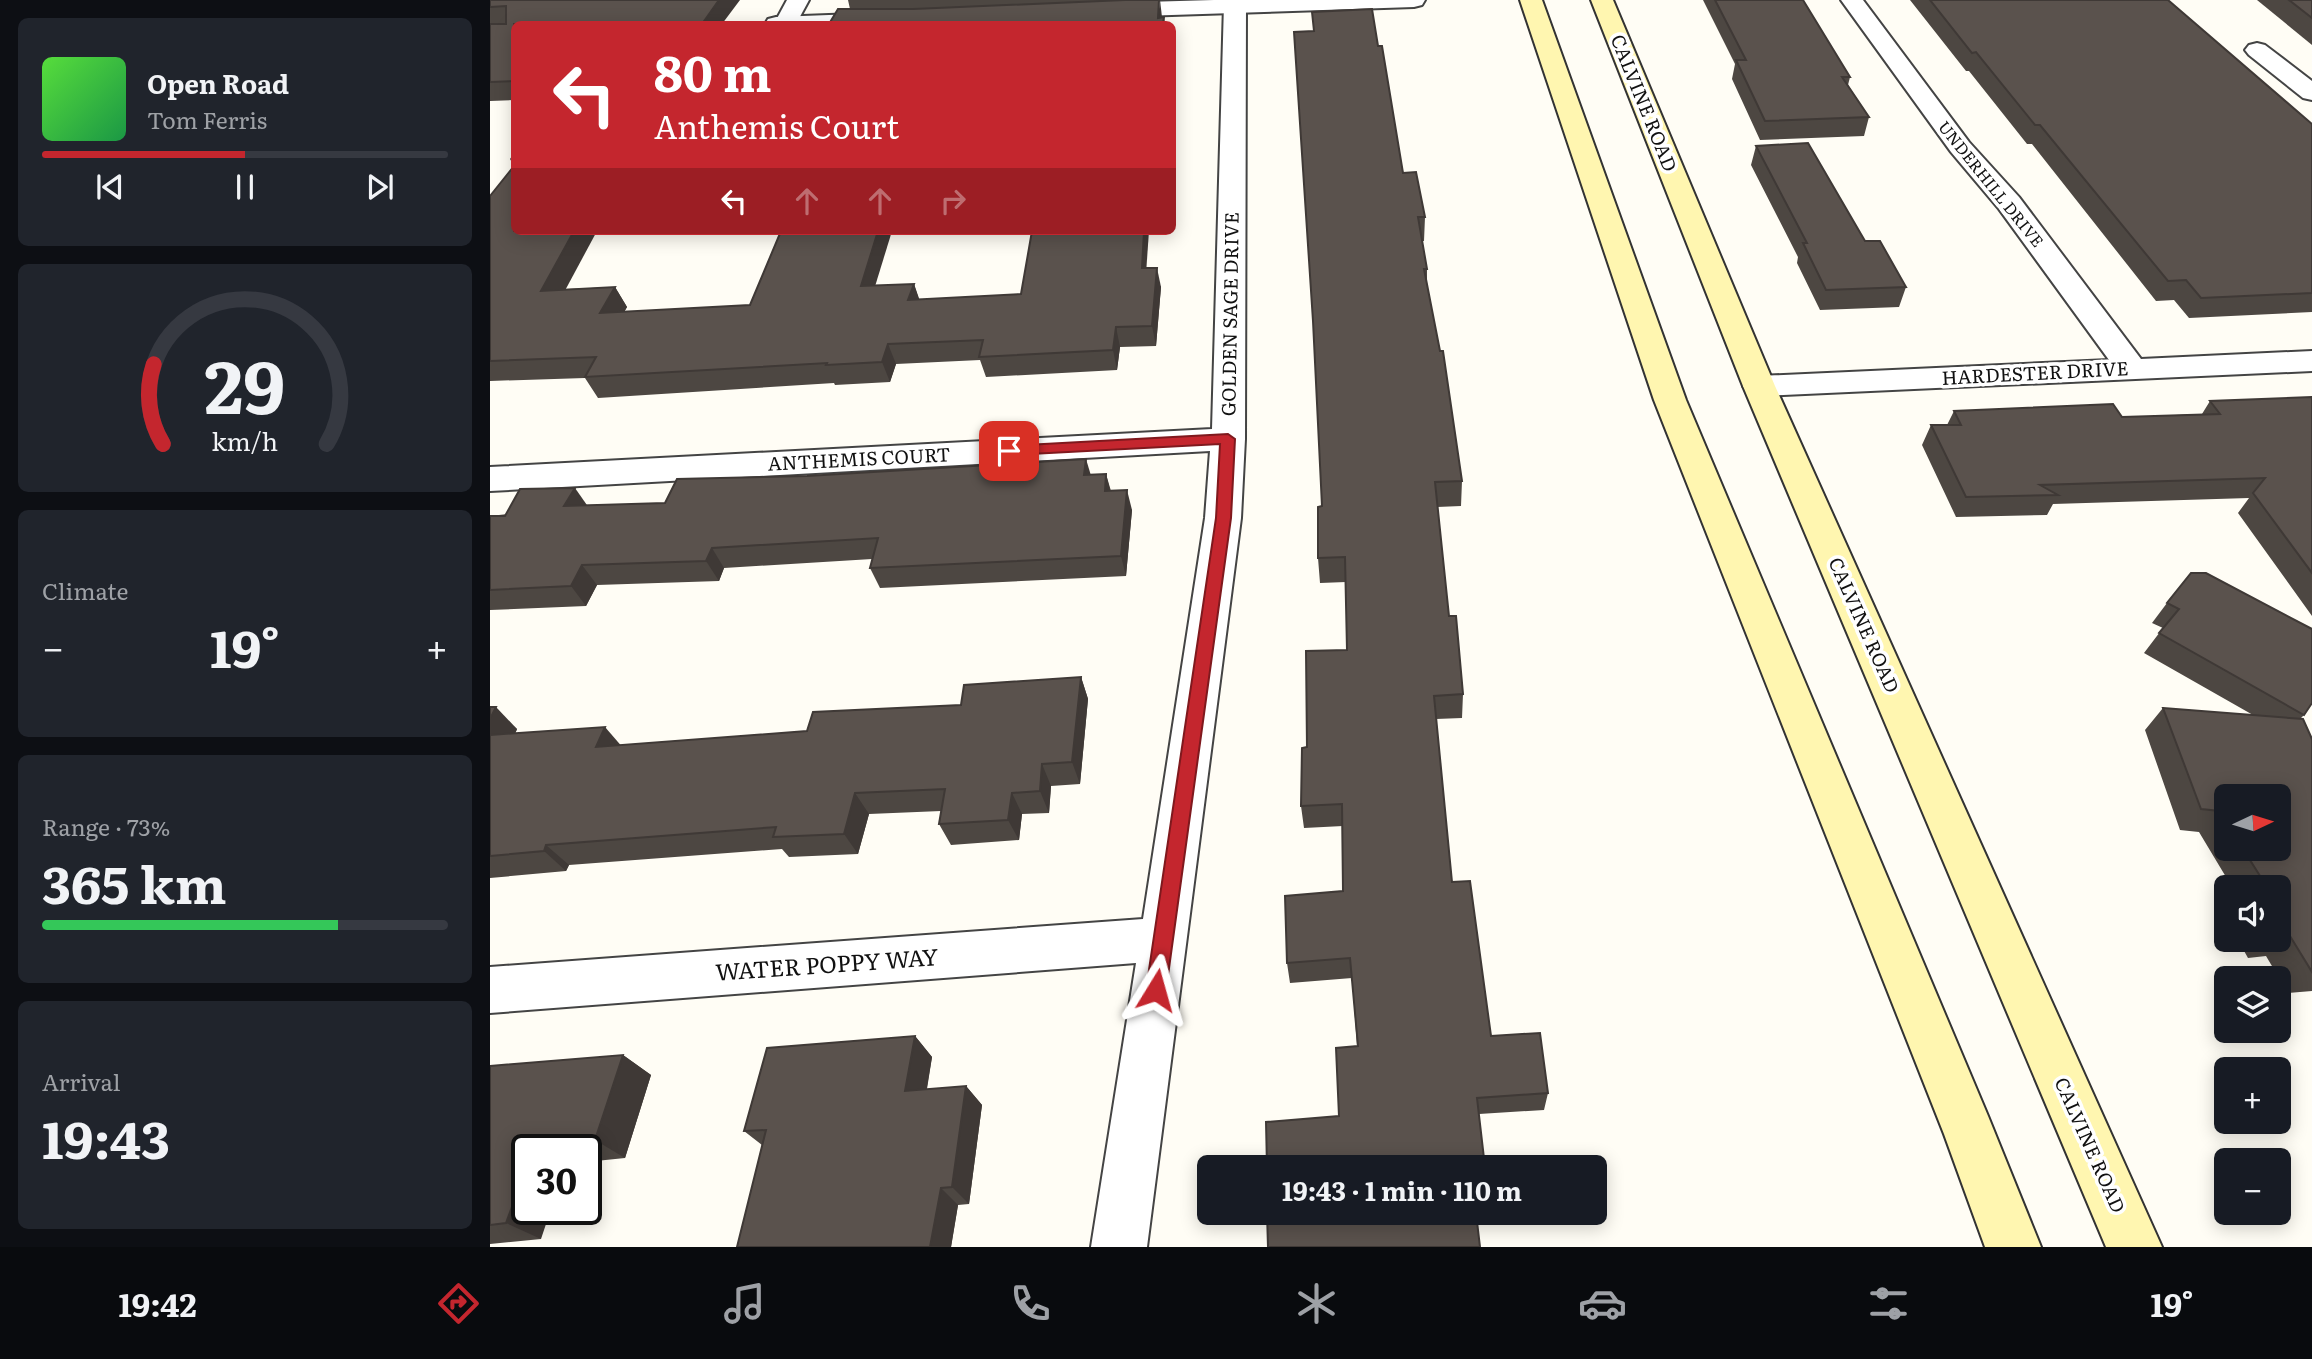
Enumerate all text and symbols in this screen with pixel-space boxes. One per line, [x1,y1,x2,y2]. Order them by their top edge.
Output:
street label: CALVINE ROAD [1605,30,1685,175]
text: 80 m [654,34,772,107]
icon: left [539,49,630,140]
text: Open Road [147,63,289,102]
text: Anthemis Court [654,101,899,149]
text: Tom Ferris [147,102,267,136]
street label: UNDERHILL DRIVE [1933,115,2050,252]
icon: previous [91,168,129,206]
icon: pause [226,168,264,206]
icon: next [361,168,399,206]
icon: left [715,182,753,220]
icon: ahead [788,182,826,220]
icon: ahead [861,182,899,220]
icon: right [934,182,972,220]
street label: GOLDEN SAGE DRIVE [1213,212,1245,416]
text: 29 [204,328,286,436]
street label: HARDESTER DRIVE [1941,353,2129,391]
text: km/h [212,421,278,458]
pin [979,421,1039,481]
icon: arrive [990,432,1028,470]
street label: ANTHEMIS COURT [767,439,951,477]
street label: CALVINE ROAD [1822,552,1907,697]
text: Climate [42,573,128,607]
text: 19° [210,607,280,684]
text: − [42,617,64,674]
text: + [426,617,448,674]
north arrow [2214,784,2291,861]
map controls [2214,784,2291,1225]
text: Range · 73% [42,809,170,843]
text: 365 km [42,843,226,920]
button: sound [2214,875,2291,952]
street label: WATER POPPY WAY [714,938,940,988]
position arrow [1119,953,1193,1027]
button: layers [2214,966,2291,1043]
button: + [2214,1057,2291,1134]
text: Arrival [42,1064,121,1098]
street label: CALVINE ROAD [2048,1072,2133,1217]
text: 19:43 [42,1098,170,1175]
speed limit sign: 30 [511,1134,602,1225]
button: − [2214,1148,2291,1225]
text: 19:43 · 1 min · 110 m [1282,1170,1522,1209]
text: 19:42 [119,1279,197,1327]
icon: directions [434,1279,483,1328]
icon: music [720,1279,769,1328]
icon: phone [1006,1279,1055,1328]
icon: climate [1292,1279,1341,1328]
icon: car [1578,1279,1627,1328]
icon: filters [1864,1279,1913,1328]
text: 19° [2150,1279,2193,1327]

